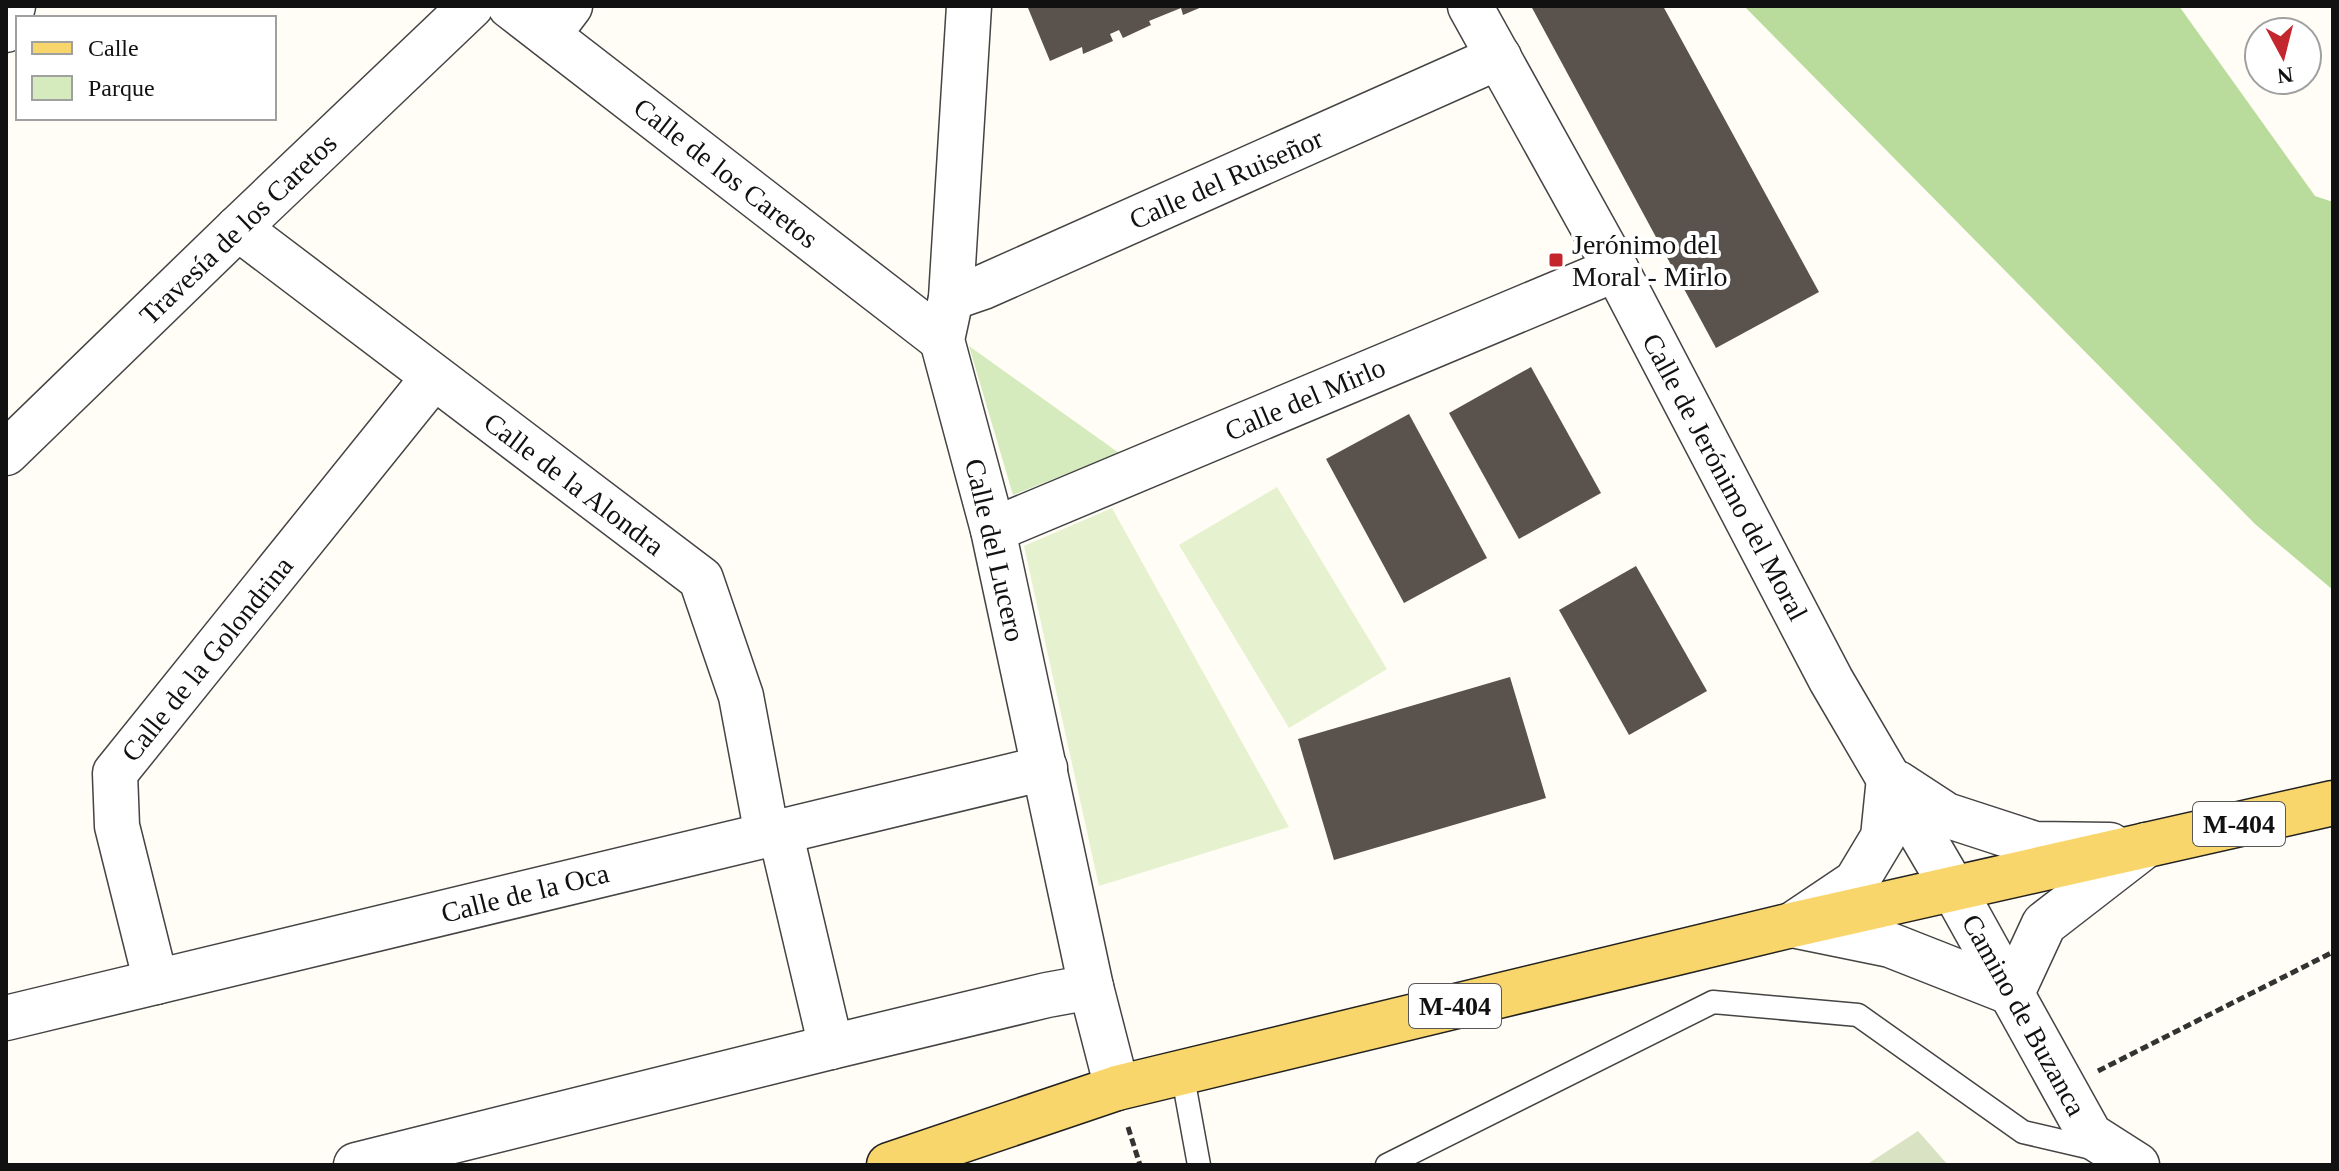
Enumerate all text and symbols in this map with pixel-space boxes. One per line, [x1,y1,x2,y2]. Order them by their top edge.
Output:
legend [16,16,276,120]
north arrow [2243,16,2323,96]
text: Calle [88,35,139,61]
text: N [2276,62,2295,89]
text: Parque [88,75,155,101]
street label: Calle de los Caretos [628,92,824,254]
street label: Calle del Ruiseñor [1125,122,1328,236]
street label: Travesía de los Caretos [133,127,343,331]
place label: Jerónimo del Moral - Mirlo [1572,229,1728,292]
marker: Jerónimo del Moral - Mirlo [1547,251,1565,269]
street label: Calle de Jerónimo del Moral [1636,328,1814,626]
street label: Calle del Mirlo [1220,351,1390,447]
street label: Calle de la Alondra [478,406,670,562]
street label: Calle del Lucero [959,456,1031,644]
street label: Calle de la Golondrina [115,550,299,768]
road number: M-404 [2193,802,2285,846]
street label: Calle de la Oca [438,857,613,929]
street label: Camino de Buzanca [1956,909,2092,1122]
road number: M-404 [1409,984,1501,1028]

